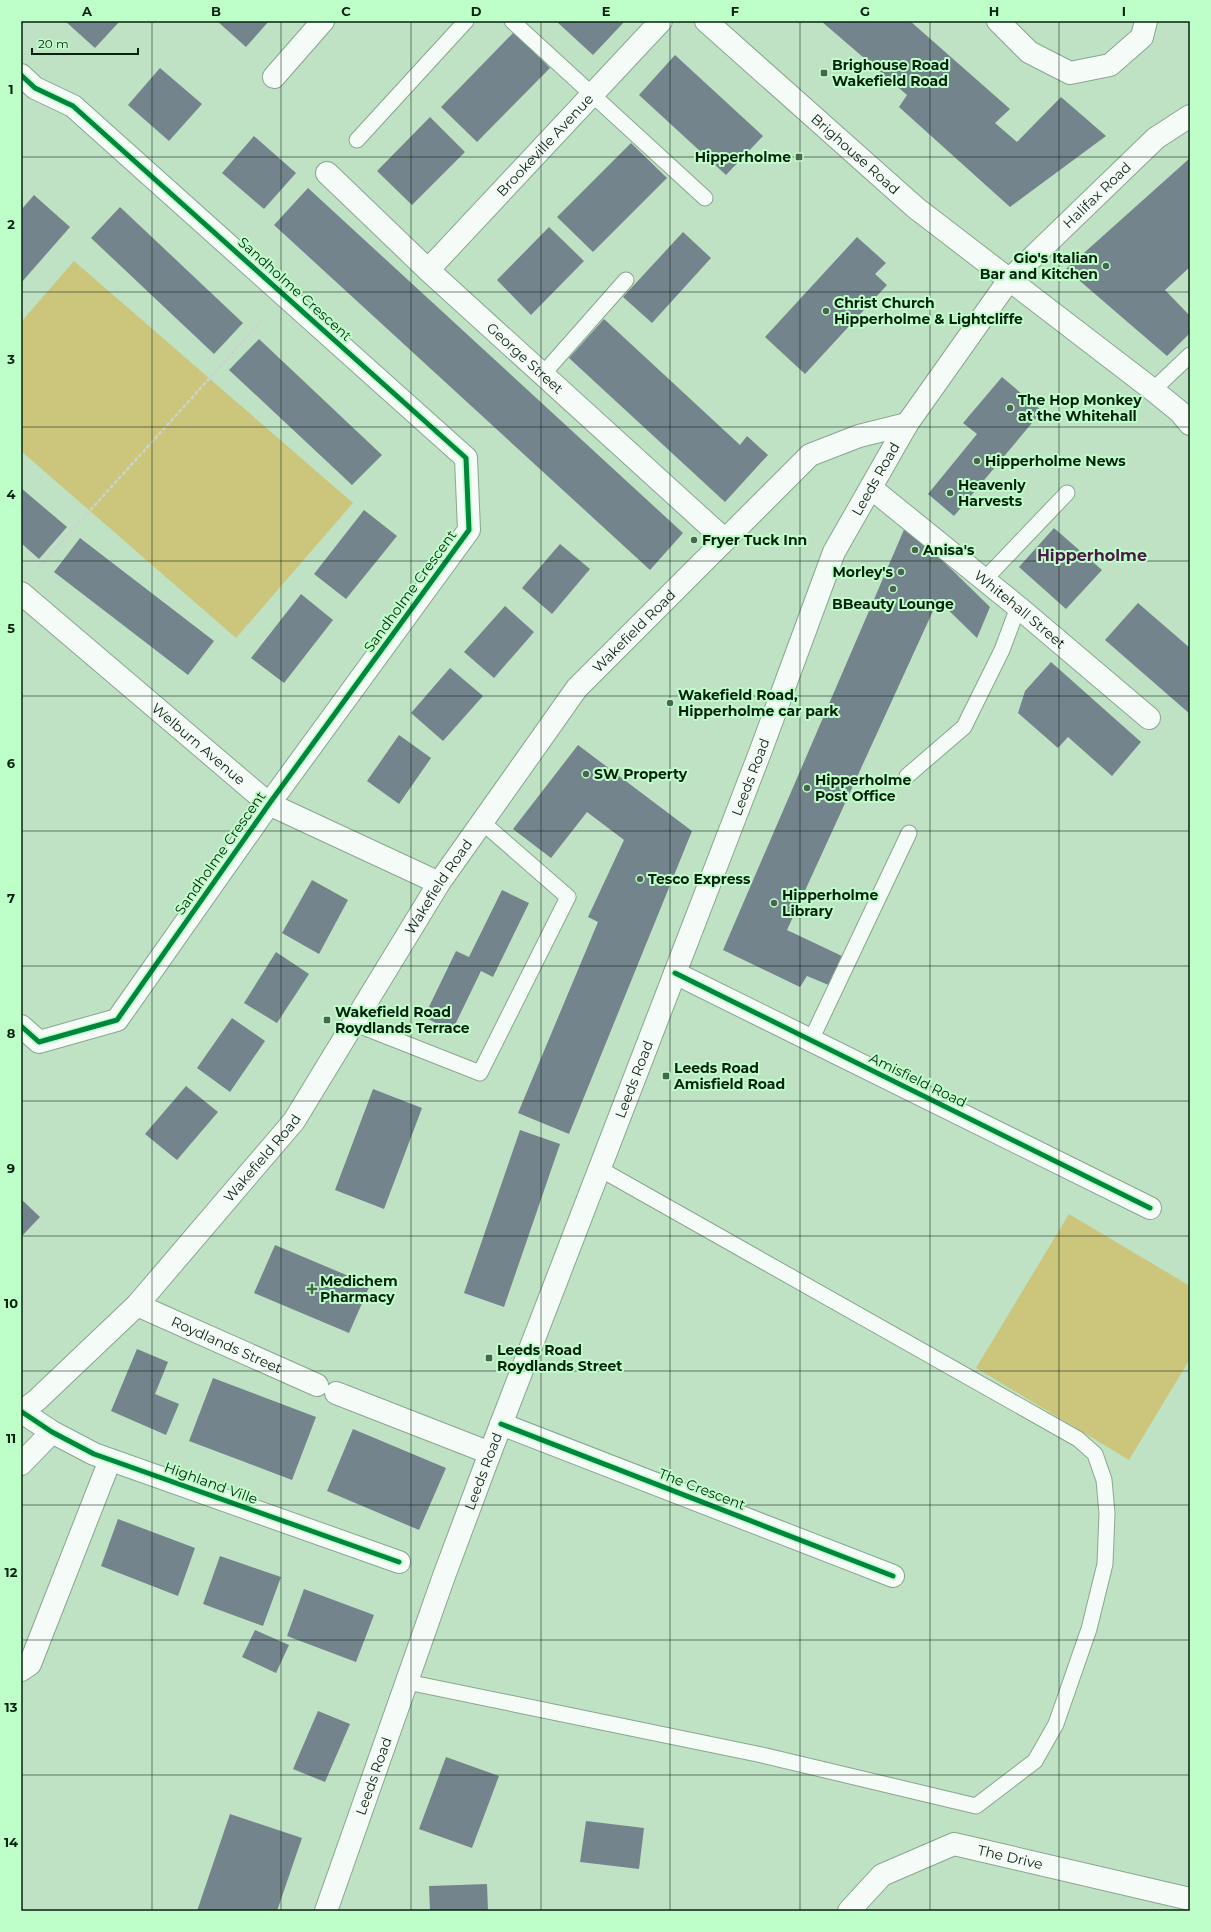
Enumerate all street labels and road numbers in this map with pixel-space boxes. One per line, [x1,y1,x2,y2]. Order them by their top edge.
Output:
street label: Brookeville Avenue [493,90,597,200]
street label: Brighouse Road [807,110,903,198]
street label: Halifax Road [1059,158,1135,232]
street label: Sandholme Crescent [234,233,356,345]
street label: George Street [483,319,567,398]
street label: Leeds Road [848,439,904,519]
street label: Sandholme Crescent [360,526,461,656]
street label: Whitehall Street [970,566,1070,653]
street label: Wakefield Road [589,586,679,676]
street label: Welburn Avenue [148,699,249,789]
street label: Leeds Road [728,736,774,818]
street label: Sandholme Crescent [171,787,270,918]
street label: Wakefield Road [401,836,476,938]
street label: Leeds Road [611,1038,657,1121]
street label: Amisfield Road [866,1049,970,1111]
street label: Wakefield Road [220,1111,305,1206]
street label: Roydlands Street [168,1312,285,1377]
street label: Leeds Road [460,1430,506,1513]
street label: Highland Ville [162,1458,260,1508]
street label: The Crescent [656,1464,748,1514]
street label: Leeds Road [351,1735,396,1818]
street label: The Drive [976,1841,1045,1873]

